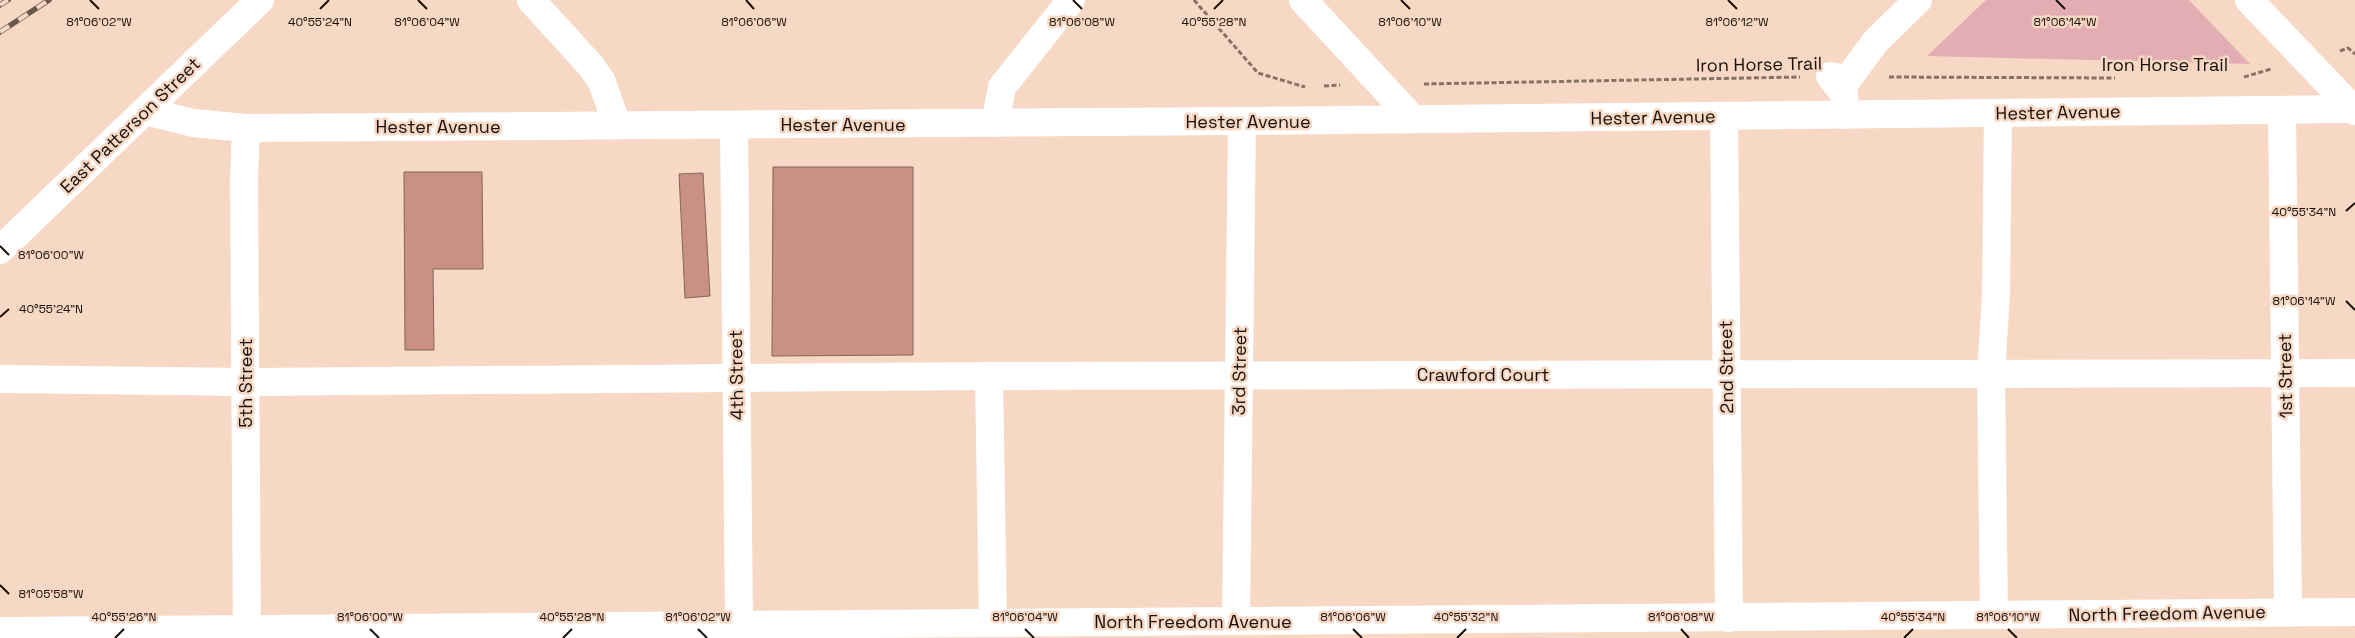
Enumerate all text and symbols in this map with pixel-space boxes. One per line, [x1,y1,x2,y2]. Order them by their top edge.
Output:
text: 81°06'02"W [66,14,132,30]
text: 40°55'24"N [288,14,352,30]
text: 81°06'04"W [394,14,460,30]
text: 81°06'06"W [721,14,787,30]
text: 81°06'08"W [1049,14,1115,30]
text: 40°55'28"N [1182,14,1246,30]
text: 81°06'10"W [1378,14,1442,30]
text: 81°06'12"W [1706,14,1769,30]
text: 81°06'14"W [2034,14,2097,30]
street label: Iron Horse Trail [1696,51,1822,77]
street label: East Patterson Street [55,52,205,198]
street label: Iron Horse Trail [2102,53,2228,76]
street label: Hester Avenue [1995,99,2121,125]
street label: Hester Avenue [1590,104,1716,130]
street label: Hester Avenue [1185,110,1311,133]
street label: Hester Avenue [780,113,906,136]
street label: Hester Avenue [375,115,501,138]
text: 40°55'34"N [2272,204,2336,220]
text: 81°06'00"W [18,247,85,263]
text: 81°06'14"W [2273,293,2336,309]
text: 40°55'24"N [19,301,83,317]
street label: 2nd Street [1714,320,1738,414]
street label: 3rd Street [1227,327,1251,415]
street label: 4th Street [724,330,748,420]
street label: 1st Street [2273,333,2297,419]
street label: 5th Street [234,338,257,428]
street label: Crawford Court [1417,363,1549,386]
text: 81°05'58"W [18,586,84,602]
street label: North Freedom Avenue [2068,600,2266,626]
text: 40°55'26"N [92,609,156,625]
text: 81°06'00"W [337,609,404,625]
text: 40°55'28"N [540,609,604,625]
text: 81°06'02"W [665,609,731,625]
text: 81°06'04"W [992,609,1058,625]
text: 81°06'06"W [1320,609,1386,625]
text: 40°55'32"N [1434,609,1498,625]
text: 81°06'08"W [1648,609,1714,625]
text: 40°55'34"N [1881,609,1945,625]
text: 81°06'10"W [1976,609,2040,625]
street label: North Freedom Avenue [1094,610,1292,633]

